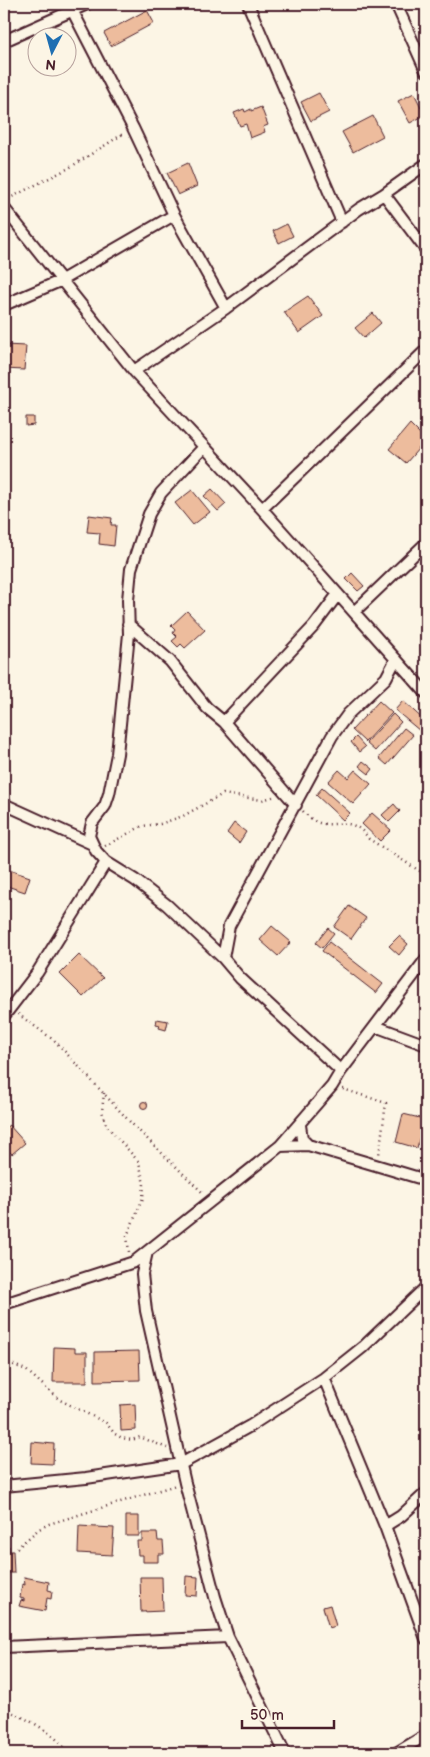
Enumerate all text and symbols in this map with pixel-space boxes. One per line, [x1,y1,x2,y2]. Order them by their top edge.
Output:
north arrow [28,28,78,78]
text: N [45,55,57,73]
scale bar [242,1697,335,1729]
text: 50 m [250,1706,284,1725]

